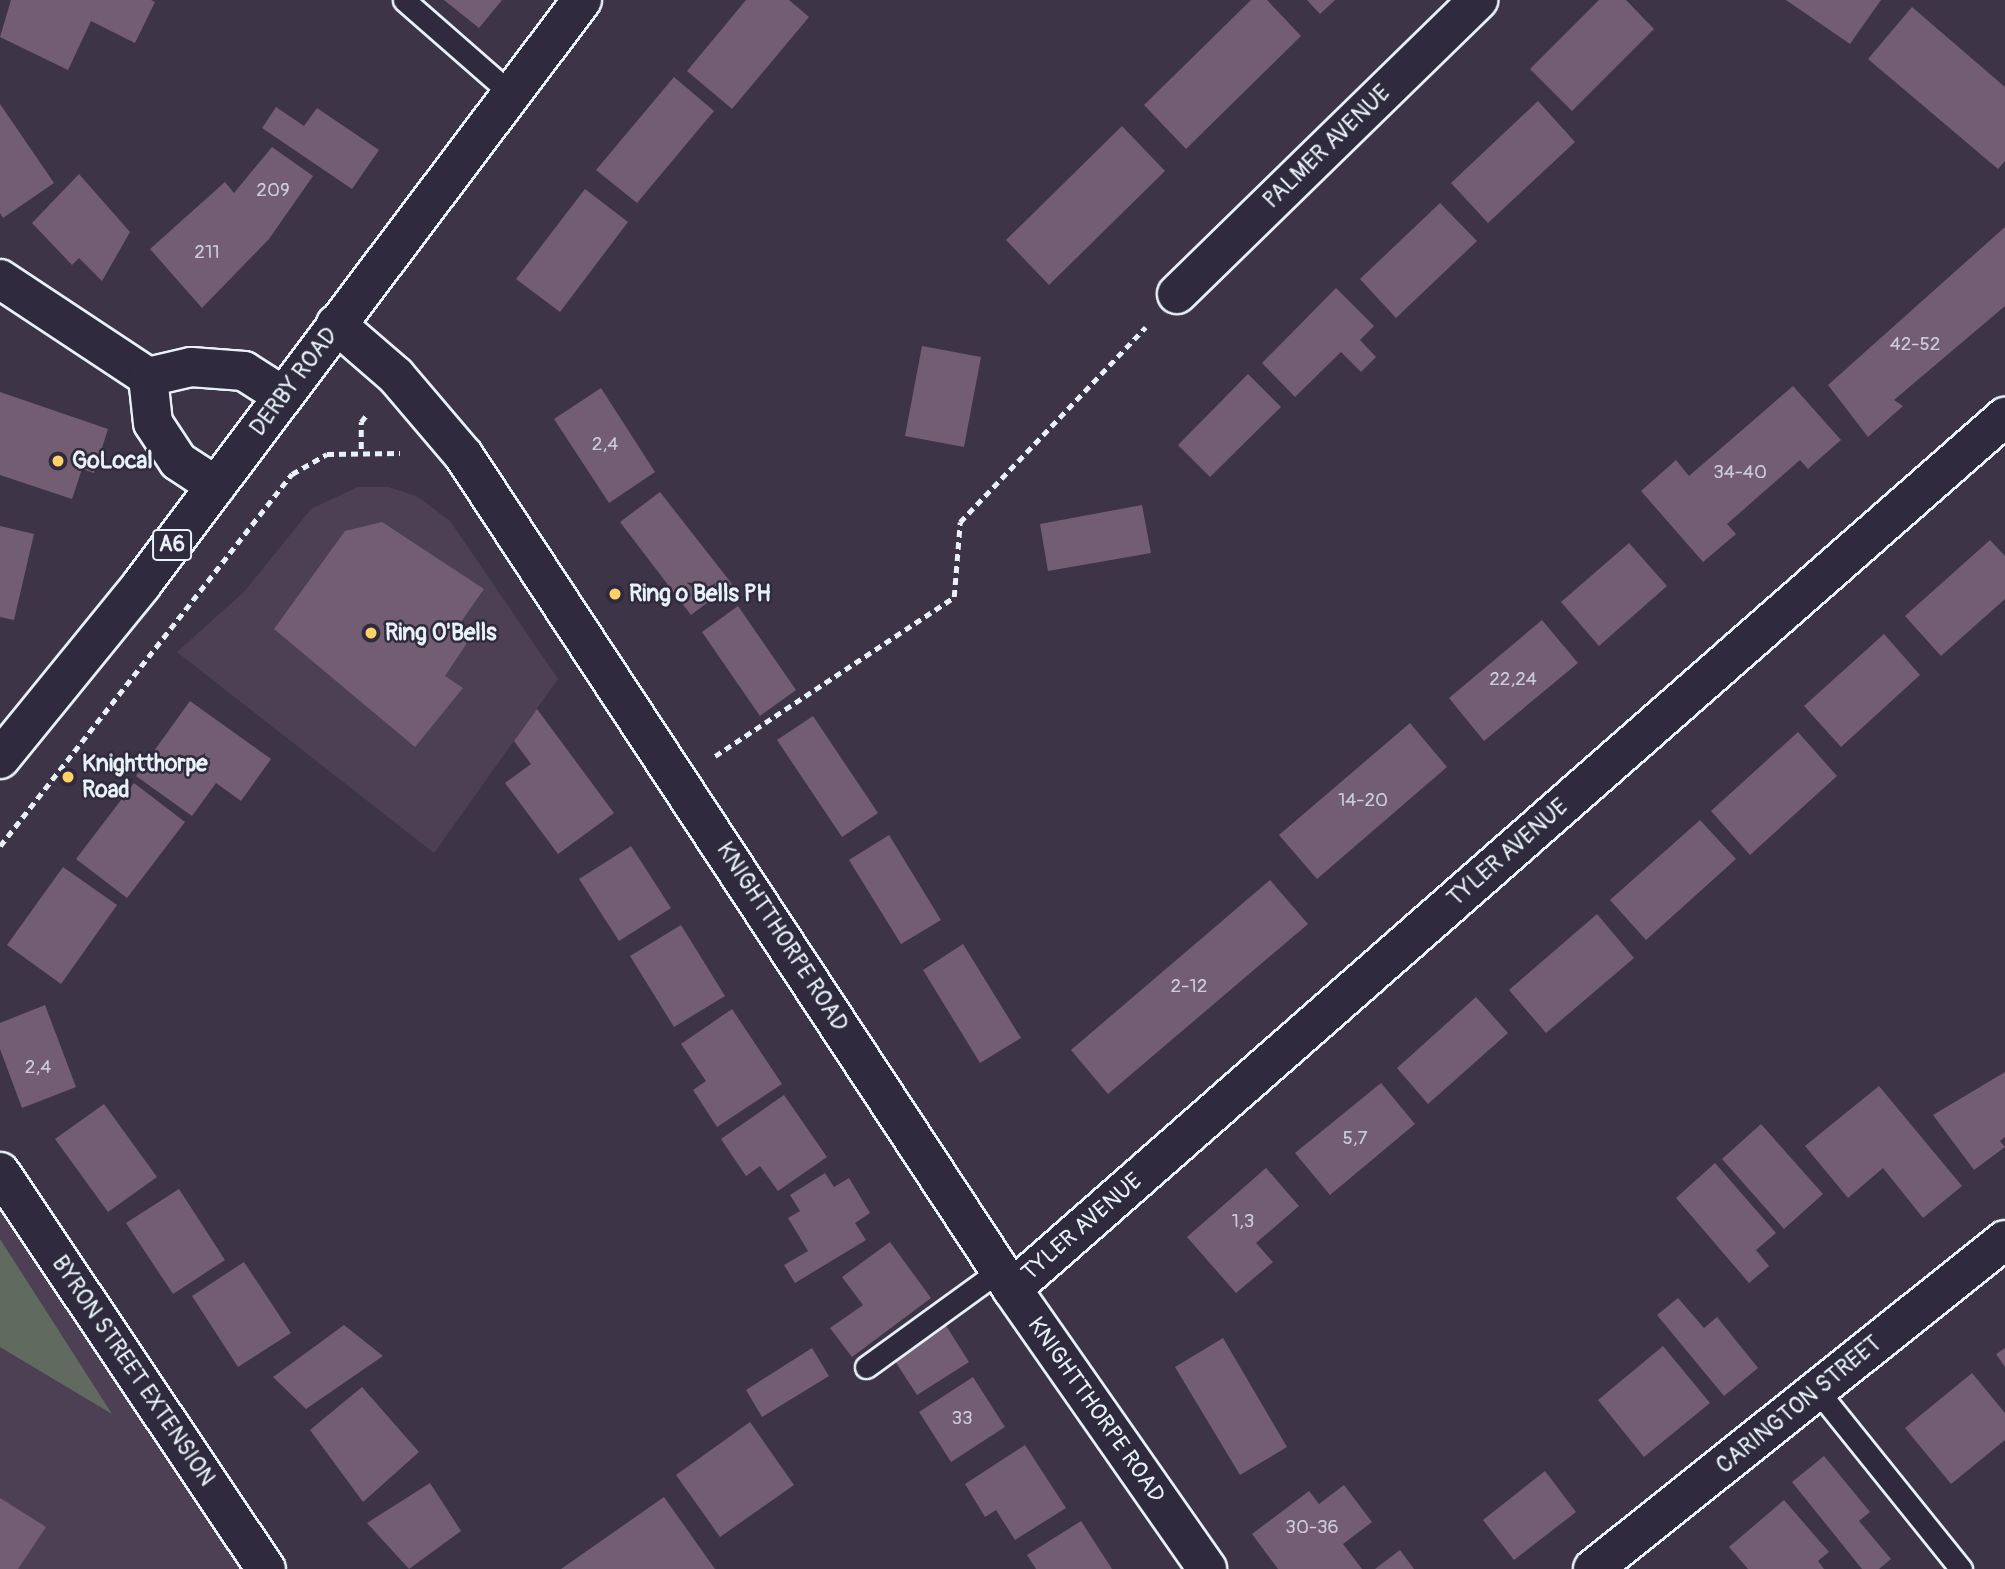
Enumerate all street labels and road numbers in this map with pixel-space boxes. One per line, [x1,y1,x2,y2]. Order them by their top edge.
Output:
street label: PALMER AVENUE [1258,79,1396,215]
street label: DERBY ROAD [244,322,344,442]
road number: A6 [151,528,193,562]
street label: TYLER AVENUE [1442,793,1574,913]
street label: KNIGHTTHORPE ROAD [710,837,854,1037]
street label: TYLER AVENUE [1016,1167,1148,1287]
street label: BYRON STREET EXTENSION [46,1251,220,1491]
street label: KNIGHTTHORPE ROAD [1022,1312,1170,1508]
street label: CARINGTON STREET [1711,1330,1887,1480]

